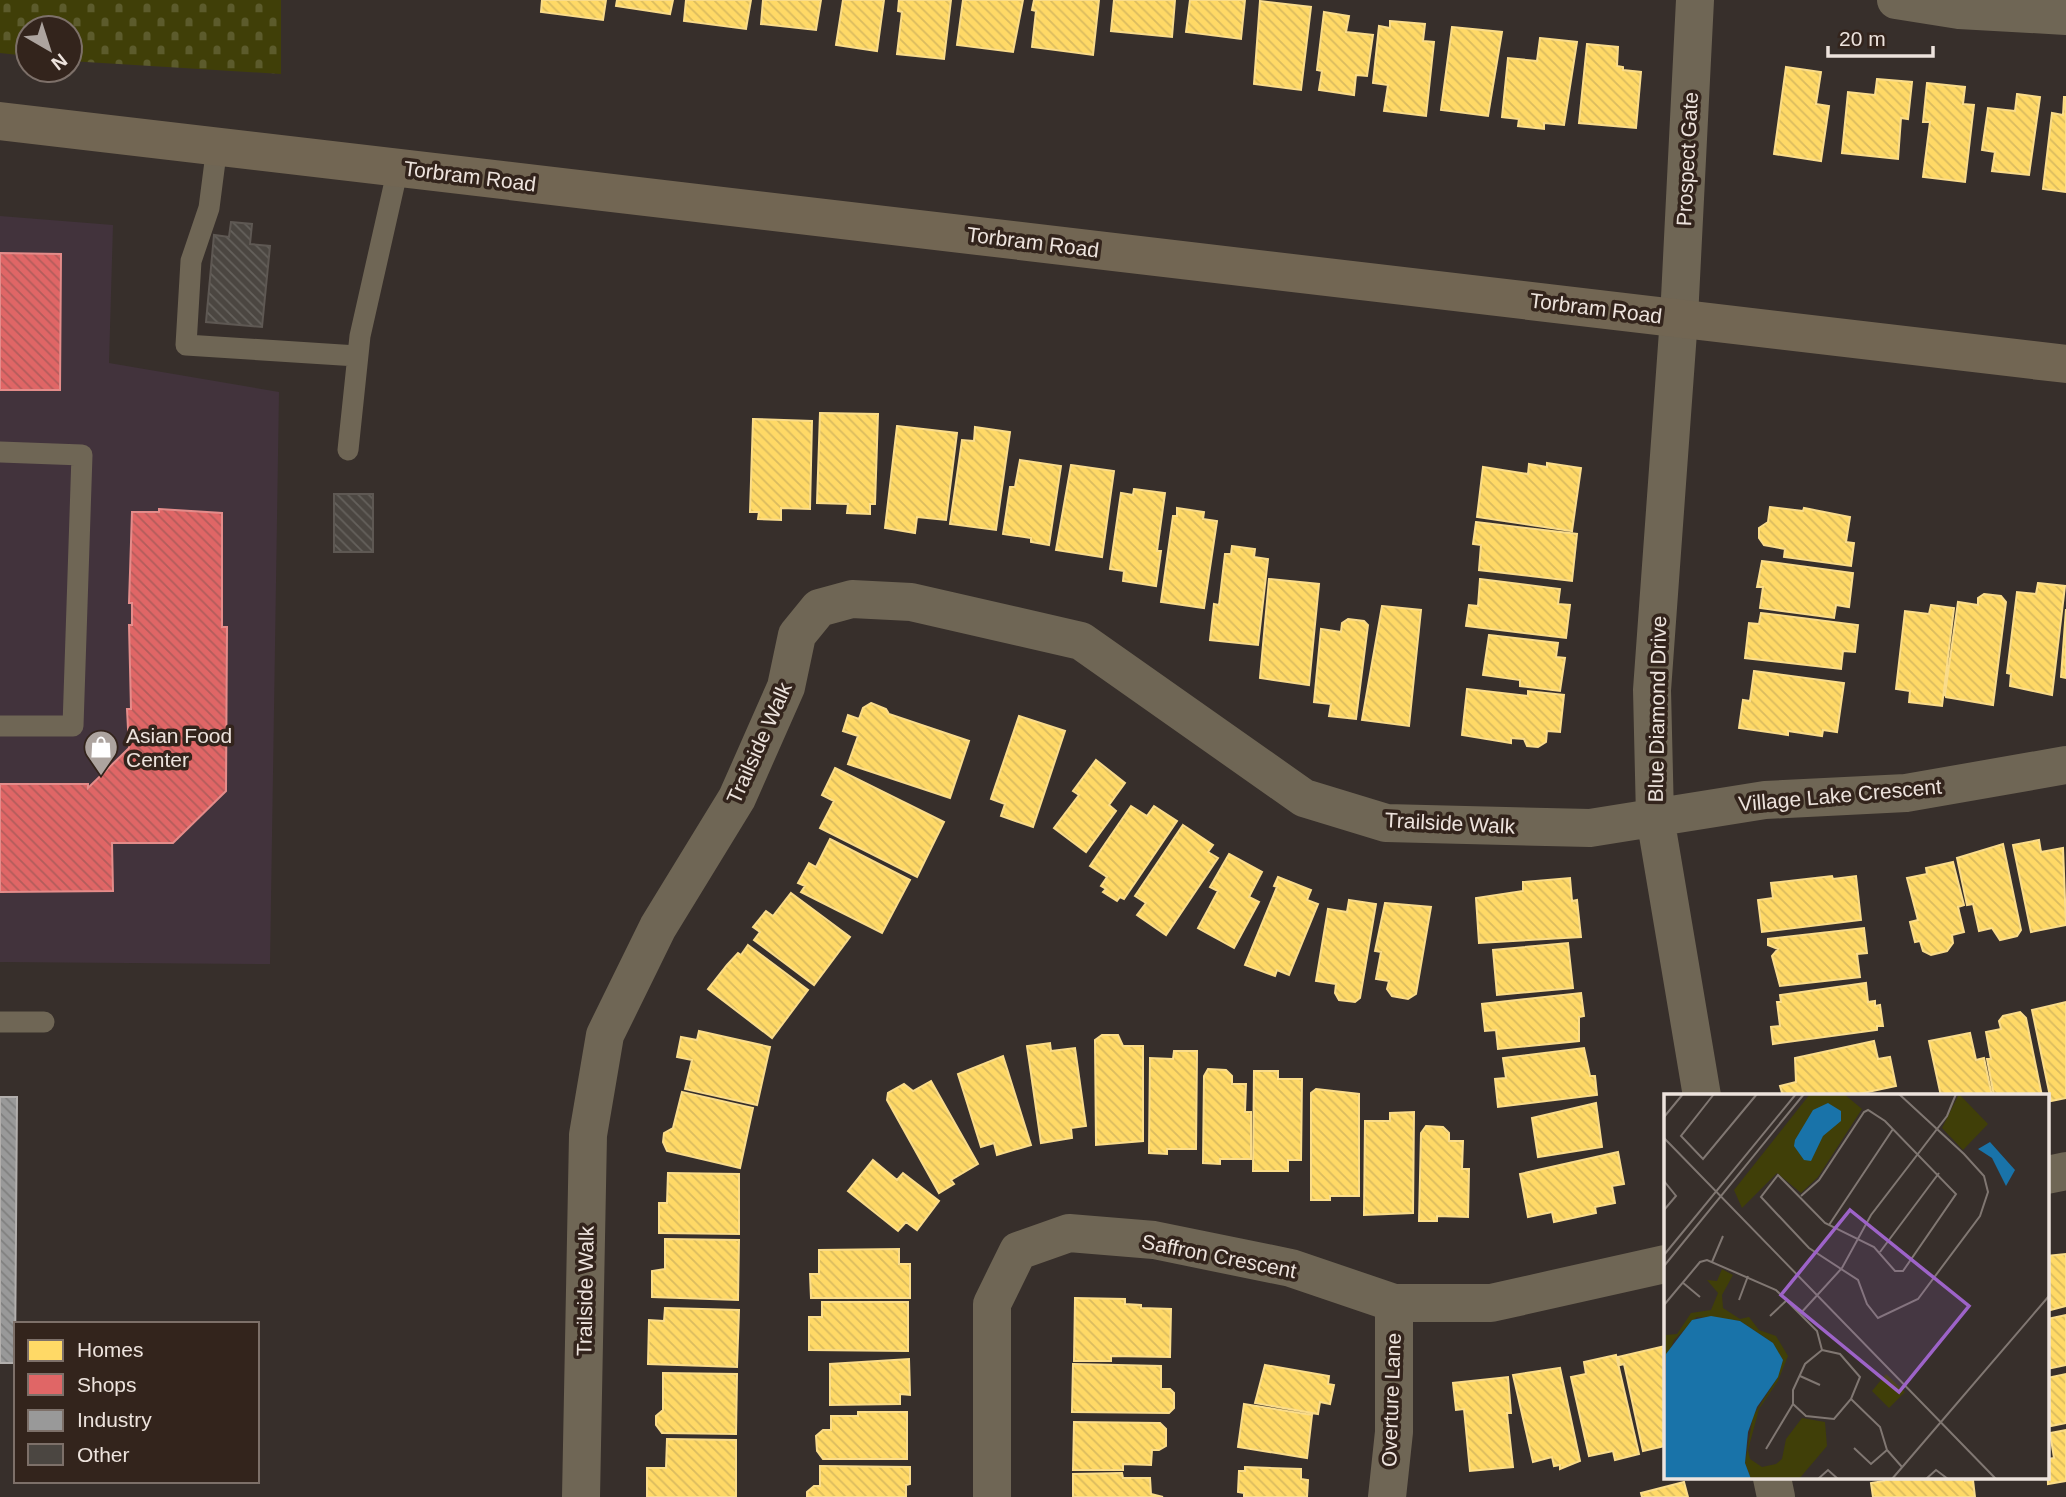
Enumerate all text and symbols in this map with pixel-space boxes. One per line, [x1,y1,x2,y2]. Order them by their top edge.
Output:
north arrow [14,14,84,84]
scale bar [1828,14,1933,58]
text: 20 m [1839,27,1886,50]
text: N [47,49,71,74]
street label: Prospect Gate [1672,91,1702,227]
street label: Torbram Road [403,156,537,196]
street label: Torbram Road [966,222,1100,262]
street label: Torbram Road [1529,288,1663,328]
street label: Blue Diamond Drive [1644,615,1670,803]
street label: Trailside Walk [722,678,796,807]
place label: Asian Food Center [126,724,232,771]
shop icon: Asian Food Center [82,728,120,777]
street label: Village Lake Crescent [1737,775,1943,815]
street label: Trailside Walk [1384,808,1516,838]
inset map [1664,1094,2048,1480]
street label: Trailside Walk [572,1225,598,1356]
street label: Saffron Crescent [1140,1230,1299,1282]
legend [14,1322,259,1483]
street label: Overture Lane [1377,1333,1405,1467]
text: Homes [77,1338,144,1361]
text: Shops [77,1373,137,1396]
text: Industry [77,1408,152,1431]
text: Other [77,1443,130,1466]

